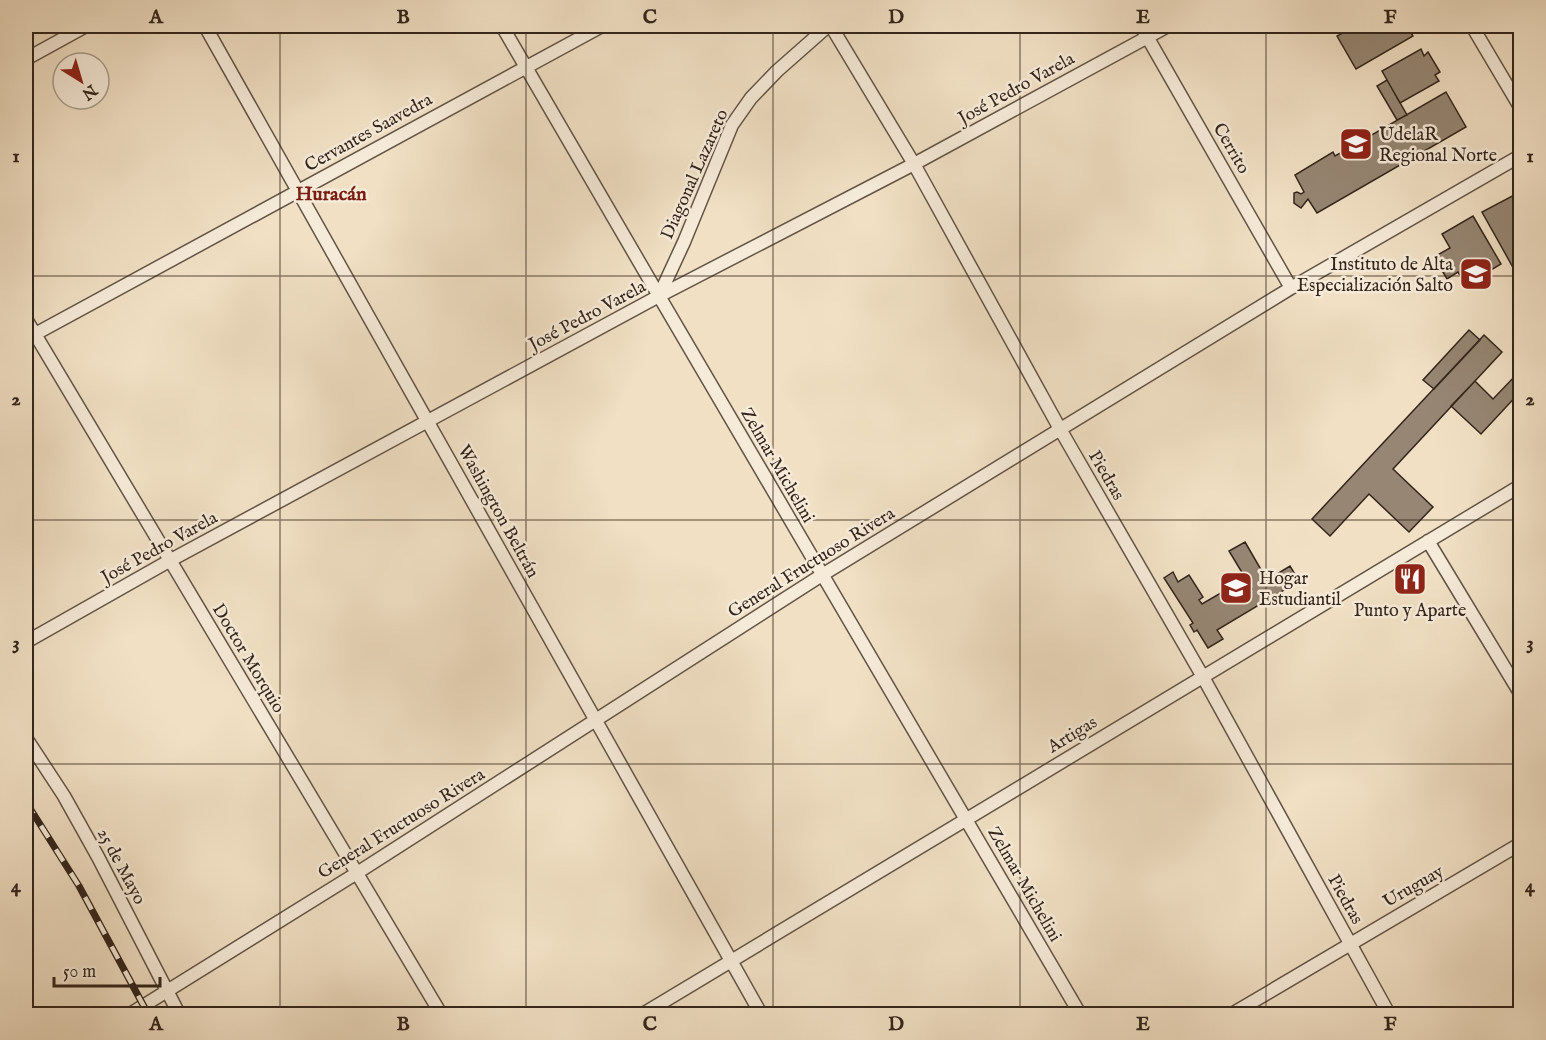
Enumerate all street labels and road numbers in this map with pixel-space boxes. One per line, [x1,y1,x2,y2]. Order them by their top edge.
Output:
street label: José Pedro Varela [953,48,1079,132]
street label: Cervantes Saavedra [301,89,437,178]
street label: Diagonal Lazareto [656,106,734,243]
street label: Cerrito [1207,119,1255,179]
street label: José Pedro Varela [523,276,650,358]
street label: Zelmar Michelini [734,404,819,528]
street label: Washington Beltrán [452,441,544,583]
street label: Piedras [1082,447,1129,505]
street label: General Fructuoso Rivera [724,502,900,624]
street label: José Pedro Varela [96,507,222,591]
street label: Doctor Morquio [206,600,290,718]
street label: Artigas [1043,712,1102,759]
street label: General Fructuoso Rivera [314,763,490,885]
street label: Zelmar Michelini [981,823,1066,947]
street label: 25 de Mayo [91,824,151,909]
street label: Uruguay [1379,861,1448,914]
street label: Piedras [1322,871,1368,929]

